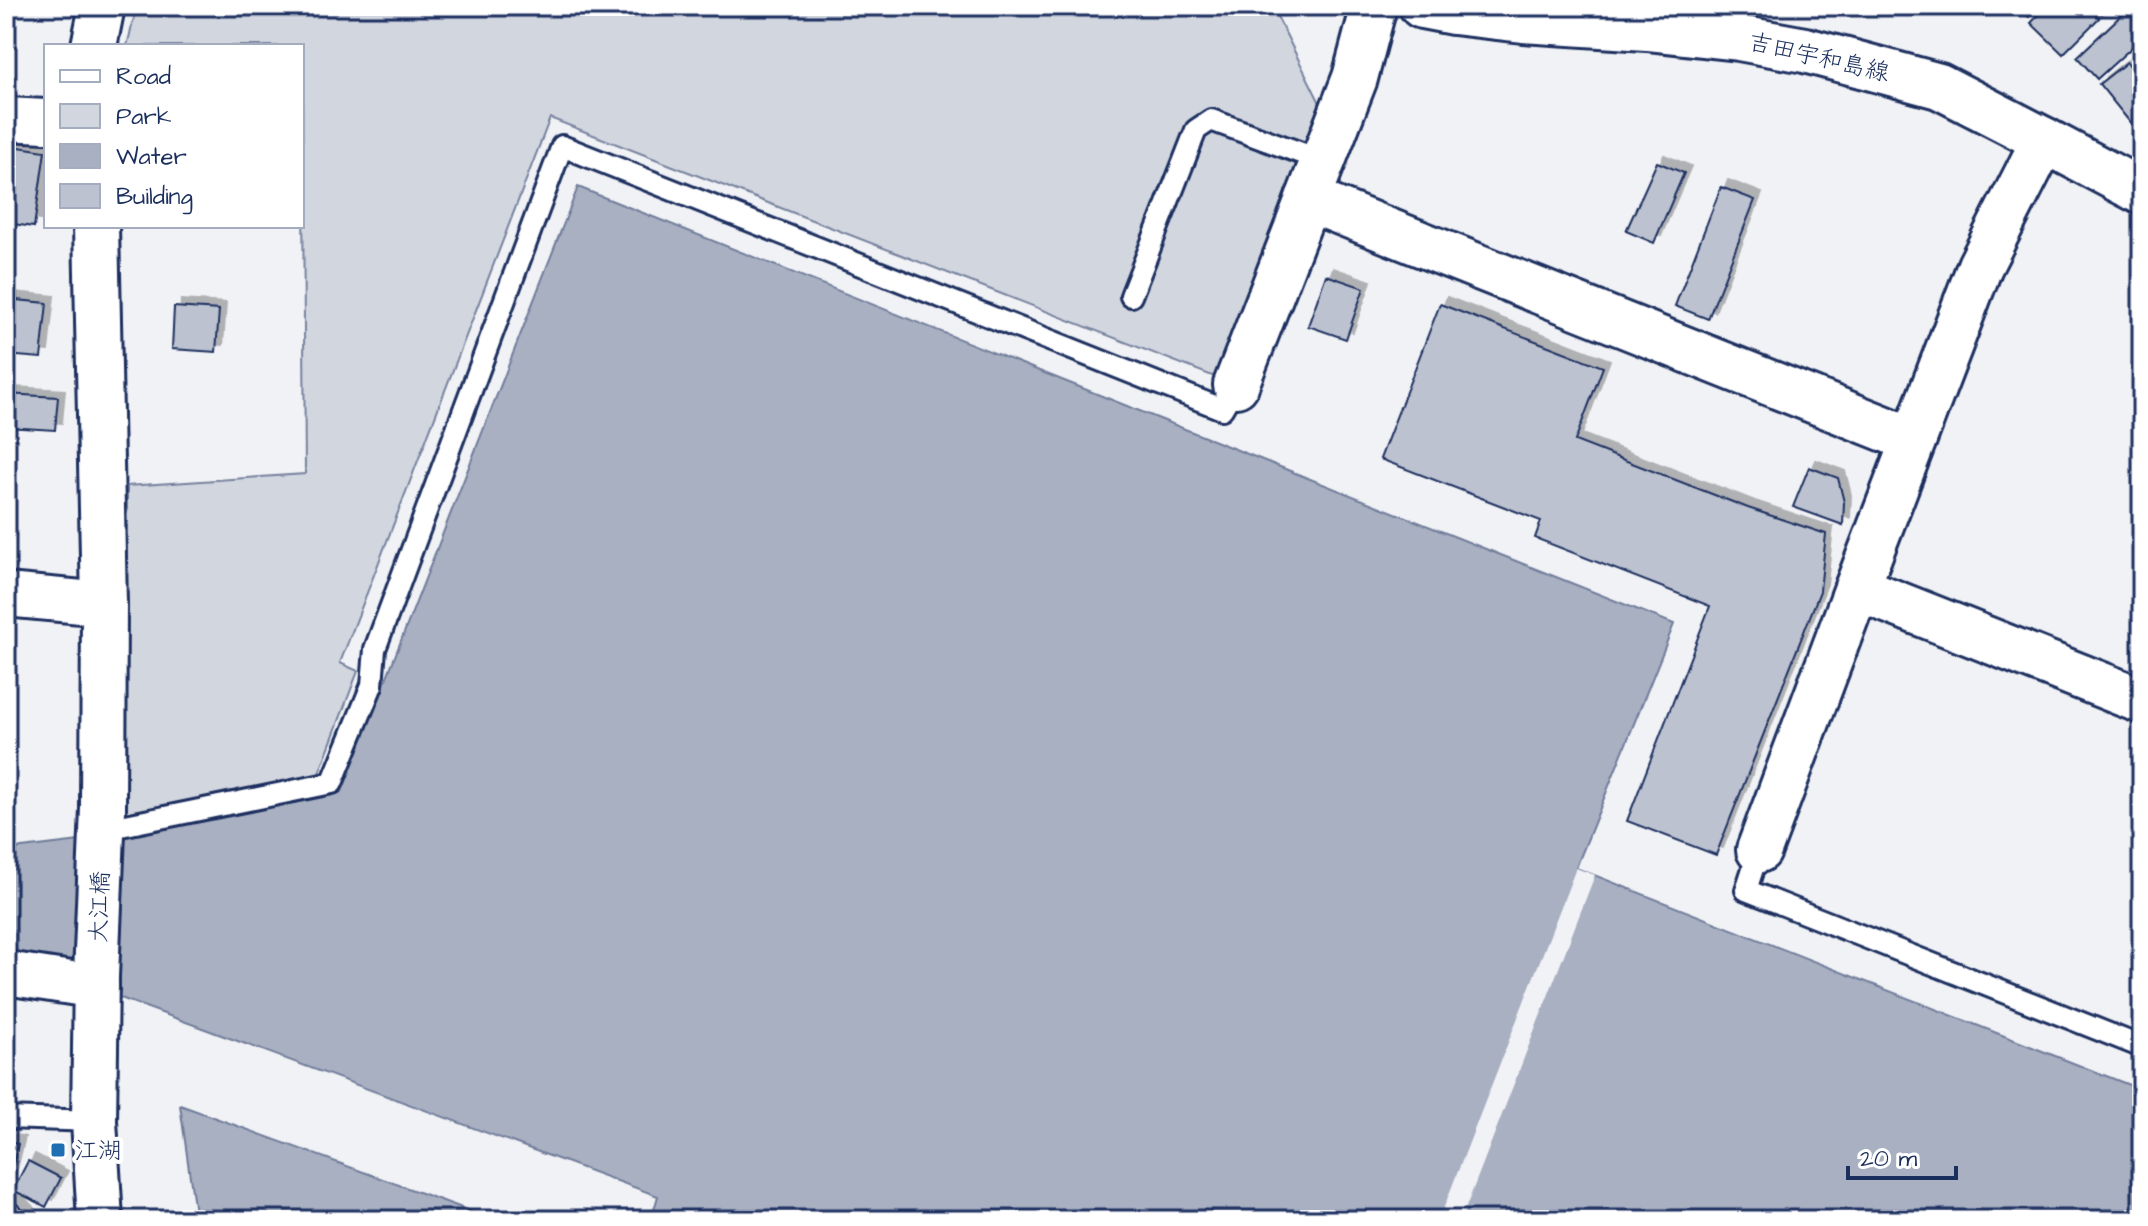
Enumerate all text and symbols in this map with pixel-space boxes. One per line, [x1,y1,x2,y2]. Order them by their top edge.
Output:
street label: 吉田宇和島線 [1745,25,1893,91]
legend [44,44,304,228]
text: Road [116,60,171,94]
text: Park [116,100,172,134]
text: Water [116,140,187,174]
text: Building [116,180,193,215]
street label: 大江橋 [82,870,118,944]
scale bar [1848,1130,1956,1180]
place label: 江湖 [74,1134,122,1168]
marker: 江湖 [49,1141,67,1159]
text: 20 m [1860,1142,1917,1176]

